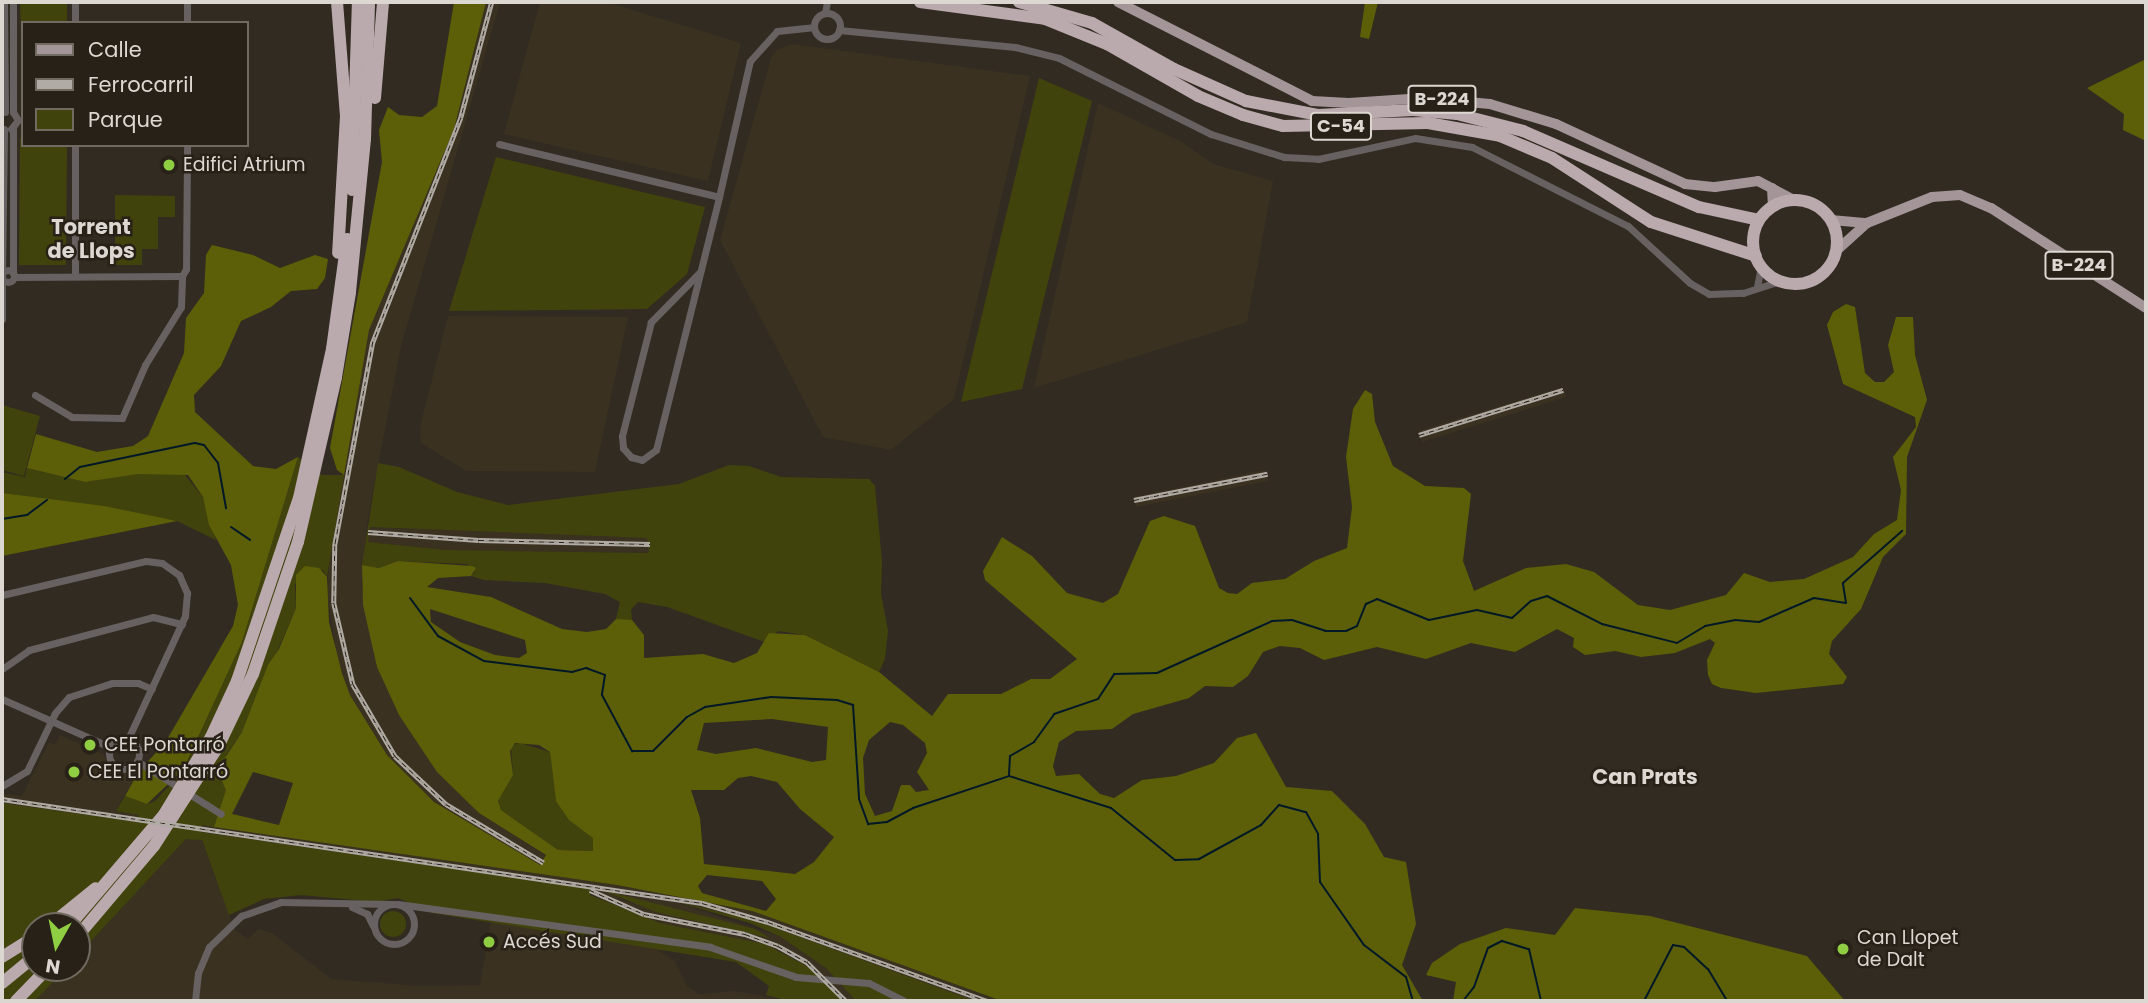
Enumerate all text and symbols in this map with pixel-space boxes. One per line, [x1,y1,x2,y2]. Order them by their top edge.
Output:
legend [21,21,248,147]
text: Calle [88,35,142,64]
text: Ferrocarril [88,70,194,99]
road number: B-224 [1407,84,1477,114]
text: Parque [88,105,163,134]
road number: C-54 [1310,112,1372,140]
place label: Edifici Atrium [183,154,306,176]
marker: Edifici Atrium [161,157,177,173]
district label: Torrent de Llops [47,214,135,264]
road number: B-224 [2044,250,2114,279]
place label: CEE Pontarró [104,734,225,756]
marker: CEE Pontarró [82,737,98,753]
place label: CEE El Pontarró [88,761,228,783]
marker: CEE El Pontarró [66,764,82,780]
district label: Can Prats [1592,764,1698,790]
north arrow [21,912,91,982]
place label: Can Llopet de Dalt [1857,927,1958,971]
place label: Accés Sud [503,931,602,953]
marker: Accés Sud [481,934,497,950]
marker: Can Llopet de Dalt [1835,941,1851,957]
text: N [44,952,62,981]

